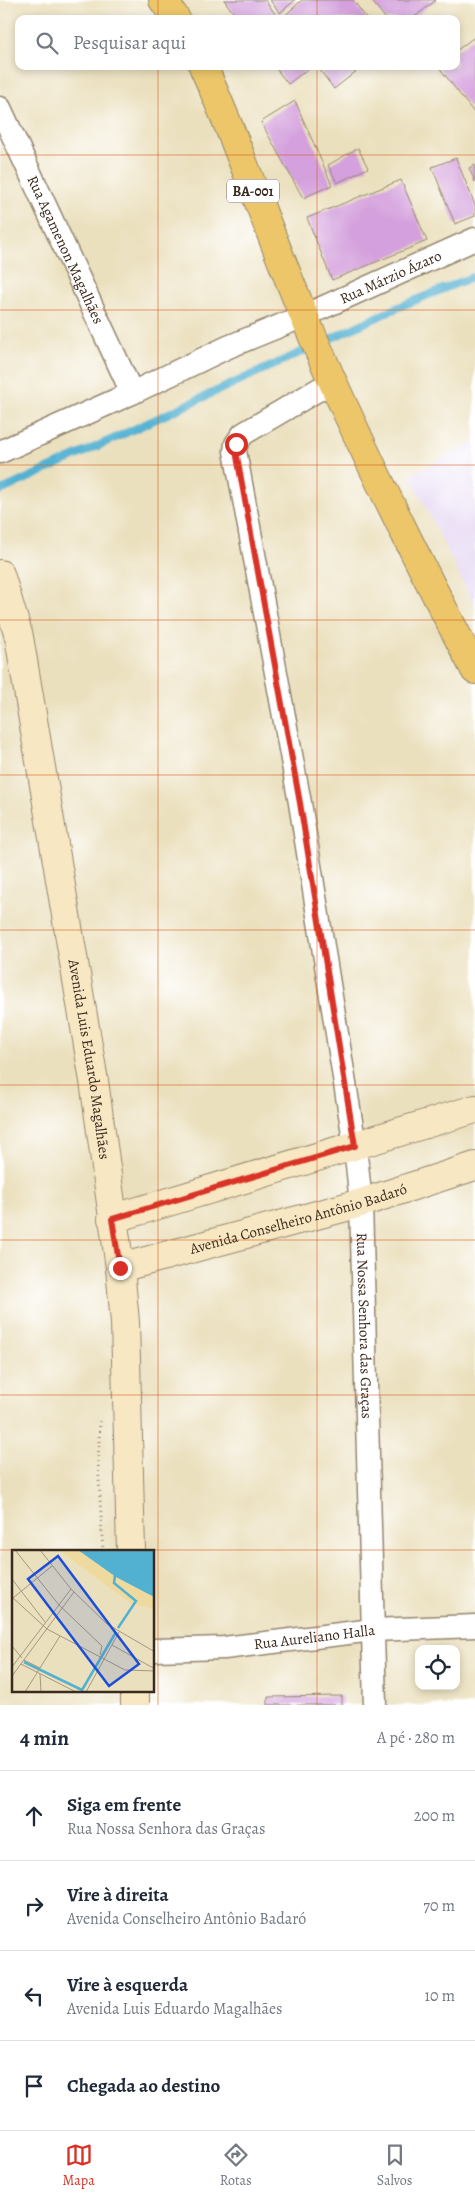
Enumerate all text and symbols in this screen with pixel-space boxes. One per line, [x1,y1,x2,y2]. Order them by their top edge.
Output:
search box [15,15,460,70]
icon: search [33,29,61,57]
text: Pesquisar aqui [73,30,186,56]
street label: Rua Agamenon Magalhães [23,172,109,327]
road number: BA-001 [227,180,279,202]
street label: Rua Márzio Ázaro [336,245,445,309]
route start [225,433,248,456]
street label: Avenida Luis Eduardo Magalhães [63,957,115,1161]
street label: Avenida Conselheiro Antônio Badaró [187,1179,409,1259]
street label: Rua Nossa Senhora das Graças [352,1232,377,1419]
route end [109,1257,132,1280]
inset map [12,1550,155,1692]
street label: Rua Aureliano Halla [253,1620,376,1654]
map controls [415,1645,460,1690]
button: locate [415,1645,460,1690]
text: 4 min [20,1724,69,1752]
text: A pé · 280 m [377,1727,455,1749]
text: Siga em frente [67,1792,181,1818]
icon: ahead [20,1802,48,1830]
text: 200 m [414,1805,455,1827]
text: Rua Nossa Senhora das Graças [67,1818,265,1840]
text: Vire à direita [67,1882,169,1908]
icon: right [20,1892,48,1920]
text: 70 m [423,1895,455,1917]
text: Avenida Conselheiro Antônio Badaró [67,1908,306,1930]
text: Vire à esquerda [67,1972,188,1998]
icon: left [20,1982,48,2010]
text: 10 m [425,1985,455,2007]
text: Avenida Luis Eduardo Magalhães [67,1998,283,2020]
icon: arrive [20,2072,48,2100]
text: Chegada ao destino [67,2073,220,2099]
tab: Mapa [63,2141,95,2190]
tab: Rotas [220,2141,252,2190]
tab: Salvos [377,2141,412,2190]

